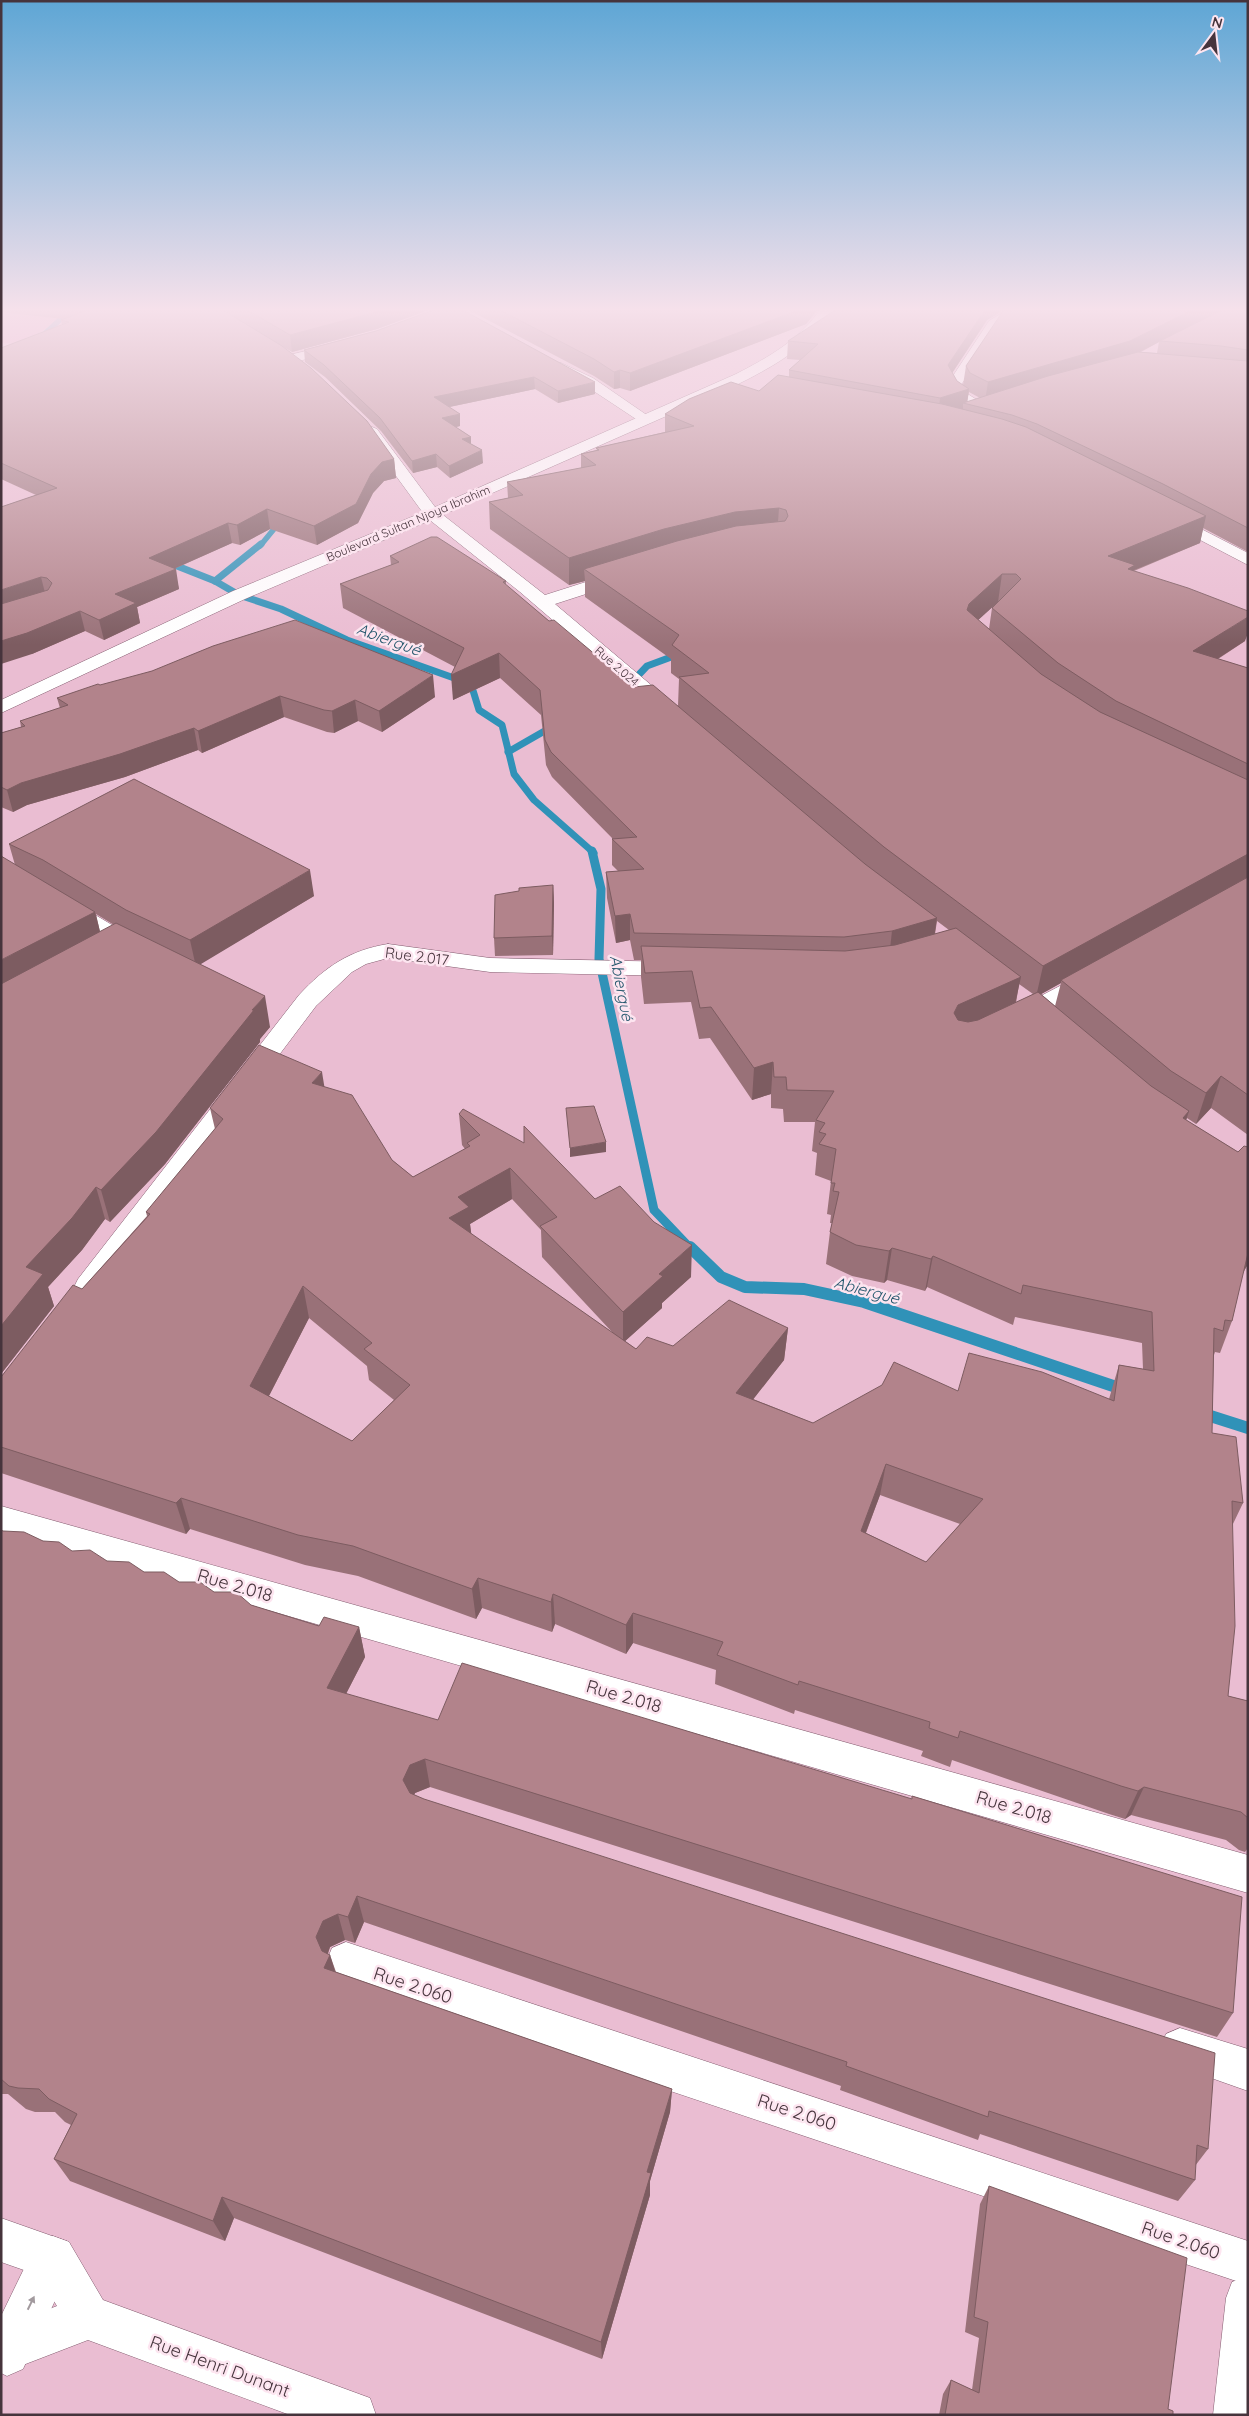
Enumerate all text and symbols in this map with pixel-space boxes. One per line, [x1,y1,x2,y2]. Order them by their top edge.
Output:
north arrow [1189,10,1239,60]
text: N [1210,12,1225,32]
street label: Boulevard Sultan Njoya Ibrahim [324,482,492,564]
water label: Abiergué [354,618,425,660]
street label: Rue 2.024 [592,643,642,689]
street label: Rue 2.017 [384,943,450,969]
water label: Abiergué [606,953,638,1023]
water label: Abiergué [832,1272,903,1309]
street label: Rue 2.018 [195,1563,275,1607]
street label: Rue 2.018 [584,1674,664,1718]
street label: Rue 2.018 [974,1785,1054,1829]
street label: Rue 2.060 [371,1961,455,2009]
street label: Rue 2.060 [755,2088,839,2136]
street label: Rue 2.060 [1139,2216,1223,2264]
one-way arrow [27,2296,35,2310]
street label: Rue Henri Dunant [147,2330,293,2402]

